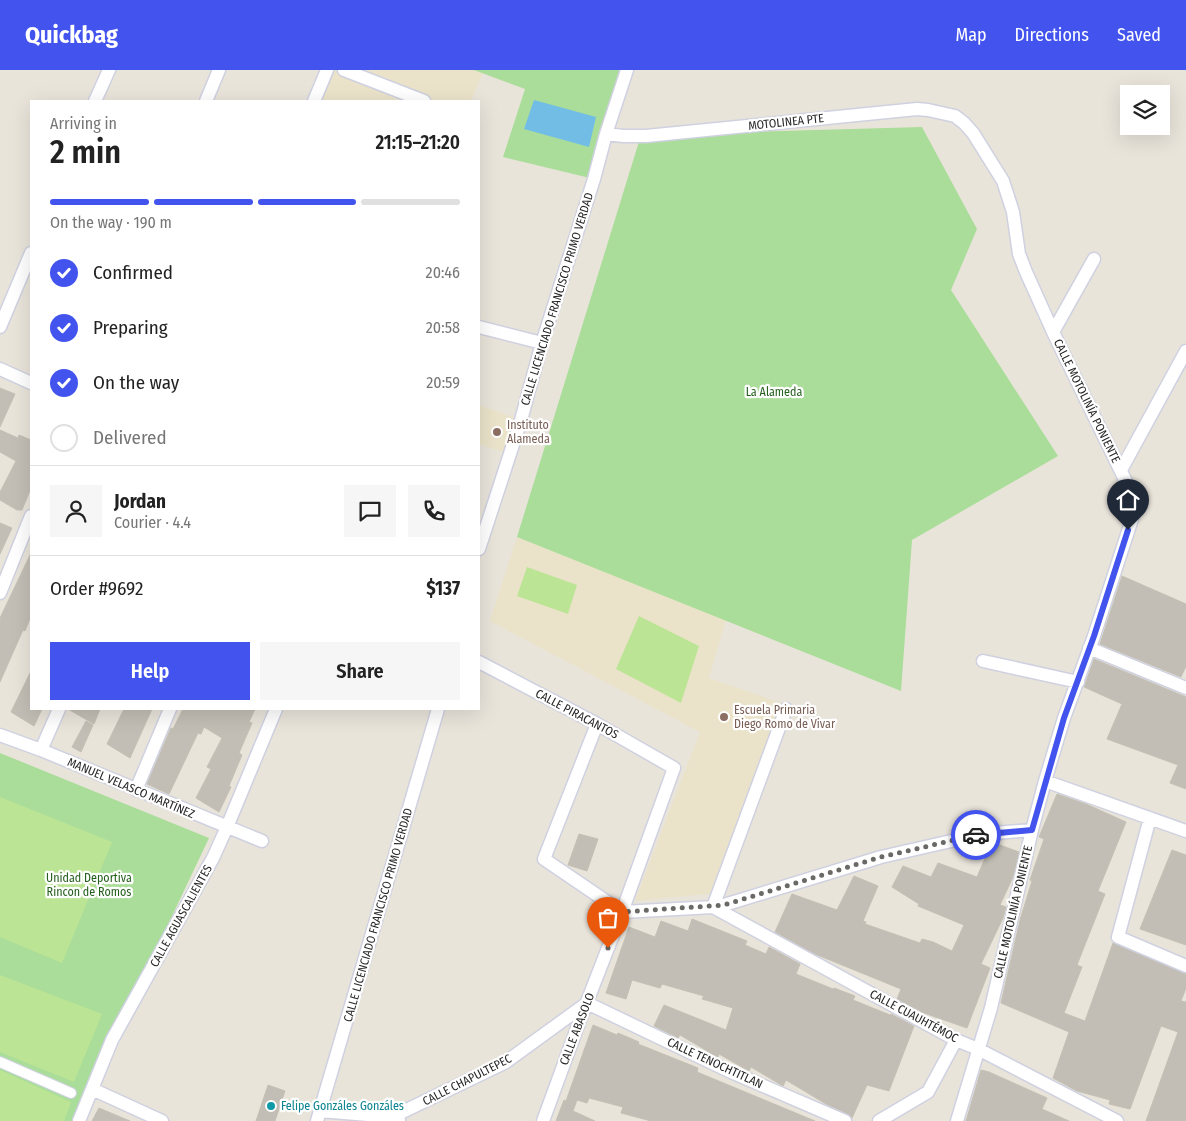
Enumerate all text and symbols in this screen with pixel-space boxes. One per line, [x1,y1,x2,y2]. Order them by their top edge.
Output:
text: Quickbag [25,21,118,49]
text: Map [955,24,987,46]
text: Directions [1015,24,1089,46]
text: Saved [1117,24,1161,46]
map controls [1120,85,1170,135]
button: layers [1120,85,1170,135]
street label: MOTOLINEA PTE [748,111,825,133]
text: Arriving in [50,114,117,133]
text: 21:15–21:20 [375,131,460,154]
text: 2 min [50,133,121,171]
street label: CALLE LICENCIADO FRANCISCO PRIMO VERDAD [518,191,596,407]
text: On the way · 190 m [50,213,172,232]
icon: check [50,259,78,287]
text: Confirmed [93,261,173,284]
text: 20:46 [426,263,460,282]
icon: check [50,314,78,342]
text: Preparing [93,316,168,339]
text: 20:58 [426,318,460,337]
street label: CALLE MOTOLINÍA PONIENTE [1051,336,1124,466]
icon: check [50,369,78,397]
text: On the way [93,371,179,394]
text: 20:59 [426,373,460,392]
park label: La Alameda [746,385,802,399]
place label: Instituto Alameda [507,418,550,446]
text: Delivered [93,426,167,449]
marker: Instituto Alameda [491,426,503,438]
pin [1107,479,1149,530]
button: person [50,485,102,537]
button: chat [344,485,396,537]
button: phone [408,485,460,537]
icon: home [1114,486,1142,514]
text: Jordan [114,490,166,513]
text: Courier · 4.4 [114,513,191,532]
text: Order #9692 [50,577,143,600]
text: $137 [426,577,460,600]
button: Help [50,642,250,700]
button: Share [260,642,460,700]
street label: CALLE PIRACANTOS [533,686,621,742]
place label: Escuela Primaria Diego Romo de Vivar [734,703,836,731]
marker: Escuela Primaria Diego Romo de Vivar [718,711,730,723]
street label: MANUEL VELASCO MARTÍNEZ [65,754,197,821]
street label: CALLE LICENCIADO FRANCISCO PRIMO VERDAD [341,806,415,1024]
courier [951,810,1001,860]
icon: car [962,821,990,849]
street label: CALLE MOTOLINÍA PONIENTE [990,844,1035,980]
street label: CALLE AGUASCALIENTES [147,862,215,969]
park label: Unidad Deportiva Rincon de Romos [46,871,132,899]
pin [587,897,629,948]
icon: bag [594,904,622,932]
street label: CALLE CUAUHTÉMOC [867,986,961,1045]
street label: CALLE ABASOLO [557,991,597,1067]
street label: CALLE TENOCHTITLAN [665,1035,765,1091]
street label: CALLE CHAPULTEPEC [420,1052,514,1108]
place label: Felipe Gonzáles Gonzáles [281,1099,404,1113]
marker: Felipe Gonzáles Gonzáles [265,1100,277,1112]

